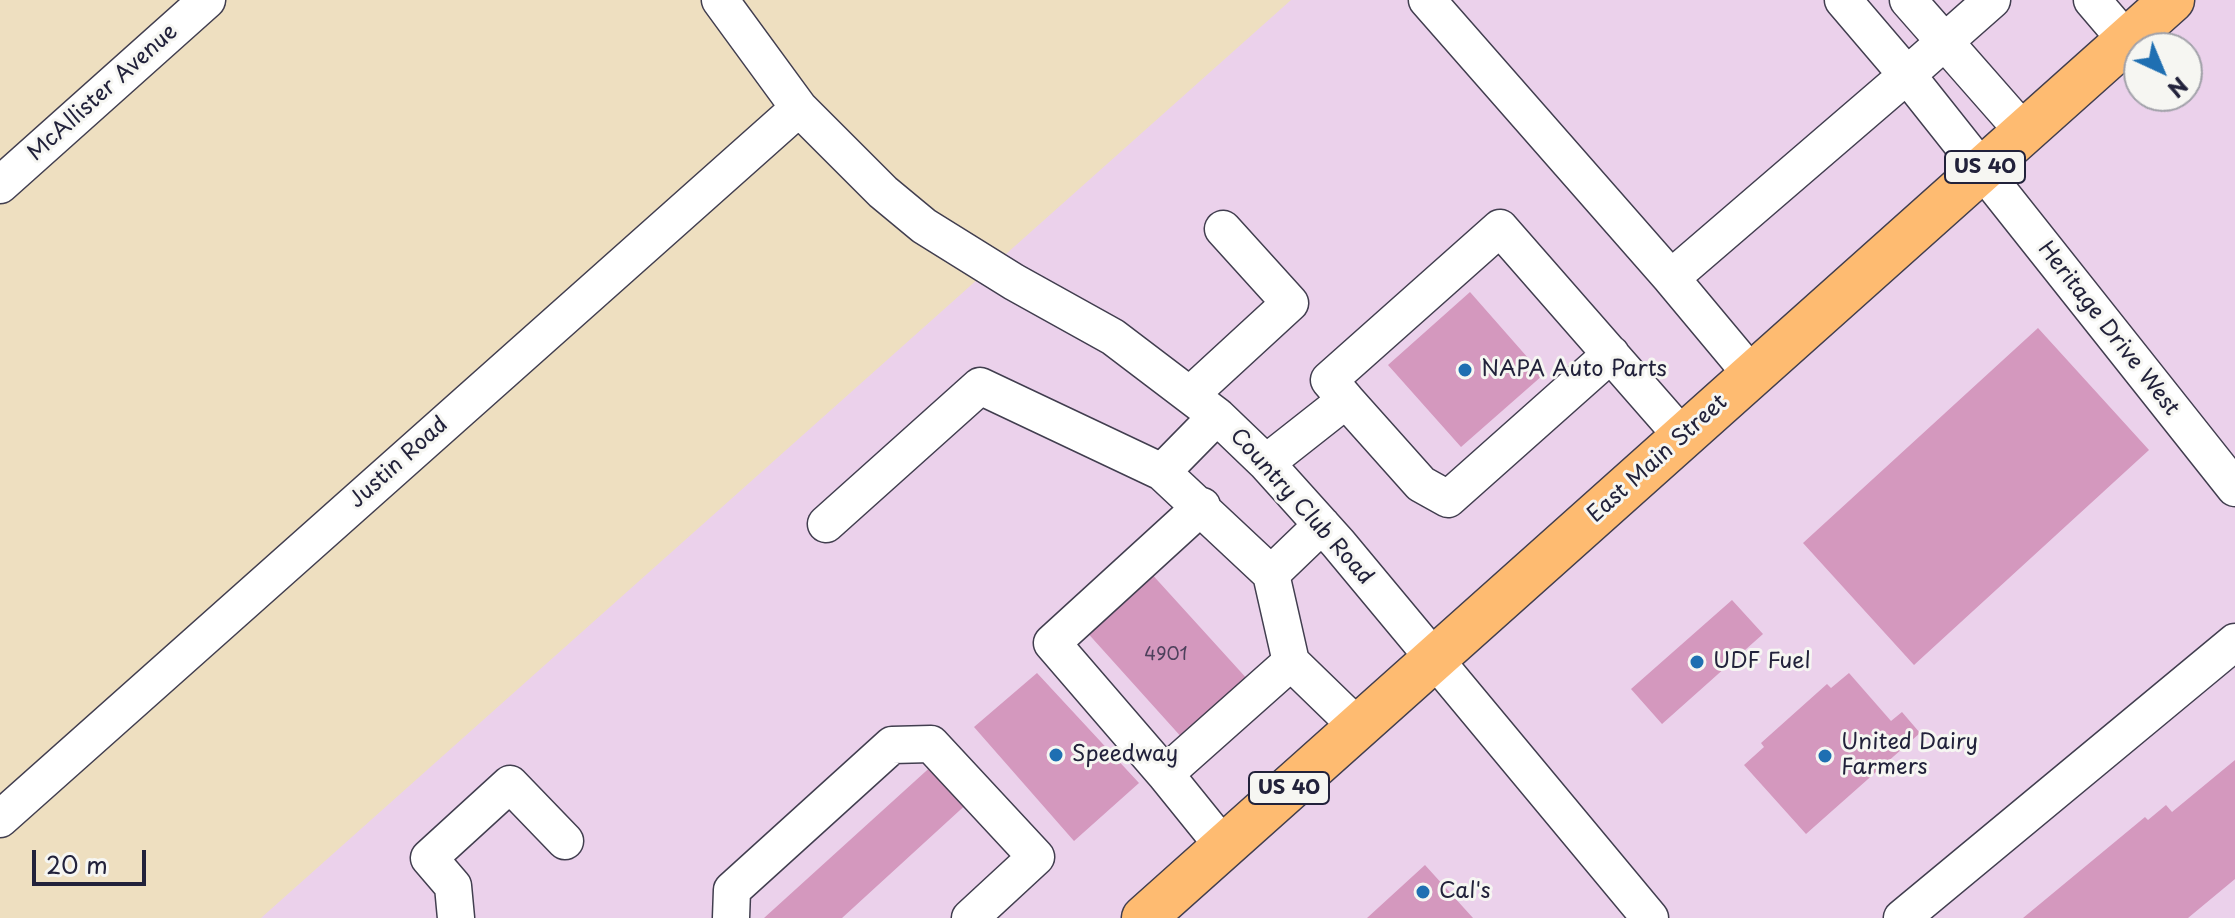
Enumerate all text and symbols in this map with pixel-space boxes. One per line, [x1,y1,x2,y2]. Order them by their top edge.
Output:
street label: McAllister Avenue [23,19,183,167]
north arrow [2123,32,2203,112]
text: N [2161,70,2196,106]
road number: US 40 [1945,151,2025,183]
street label: Heritage Drive West [2032,237,2184,421]
place label: NAPA Auto Parts [1481,357,1667,383]
marker: NAPA Auto Parts [1456,361,1474,379]
street label: East Main Street [1583,389,1733,529]
street label: Justin Road [344,412,454,514]
street label: Country Club Road [1224,423,1378,591]
house number: 4901 [1144,644,1188,666]
place label: UDF Fuel [1713,649,1811,675]
marker: UDF Fuel [1688,653,1706,671]
place label: United Dairy Farmers [1841,730,1978,782]
place label: Speedway [1072,742,1178,768]
marker: Speedway [1047,746,1065,764]
marker: United Dairy Farmers [1816,747,1834,765]
road number: US 40 [1249,772,1329,804]
scale bar [36,834,150,884]
text: 20 m [46,846,108,882]
place label: Cal's [1439,879,1490,905]
marker: Cal's [1414,883,1432,901]

